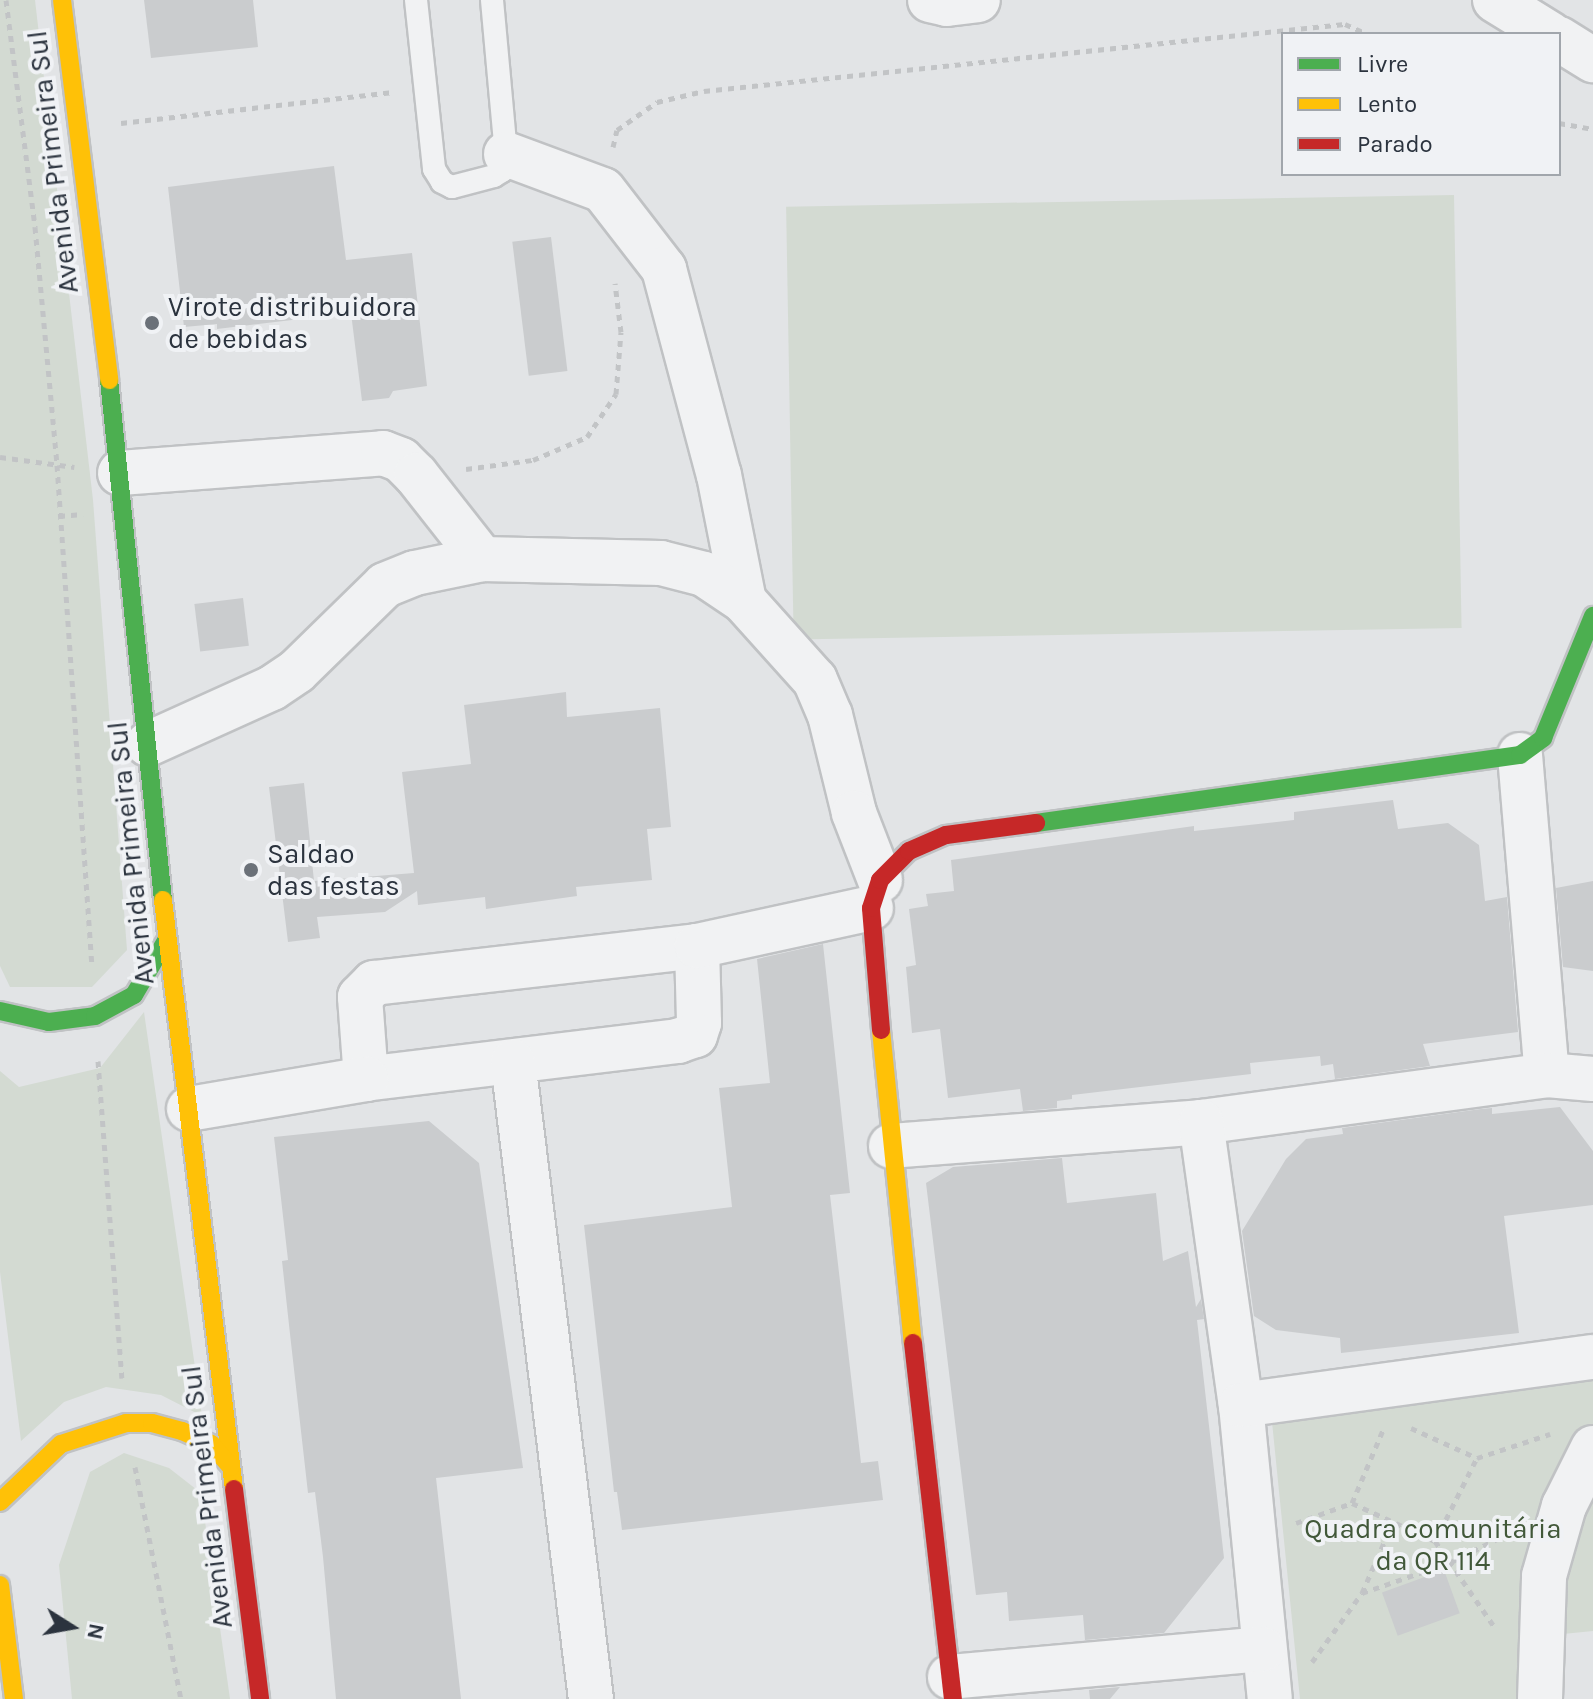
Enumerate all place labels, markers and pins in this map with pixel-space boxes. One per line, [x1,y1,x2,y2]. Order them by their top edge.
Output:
place label: Virote distribuidora de bebidas [168,290,417,356]
marker: Virote distribuidora de bebidas [143,314,161,332]
place label: Saldao das festas [267,837,400,903]
marker: Saldao das festas [242,861,260,879]

